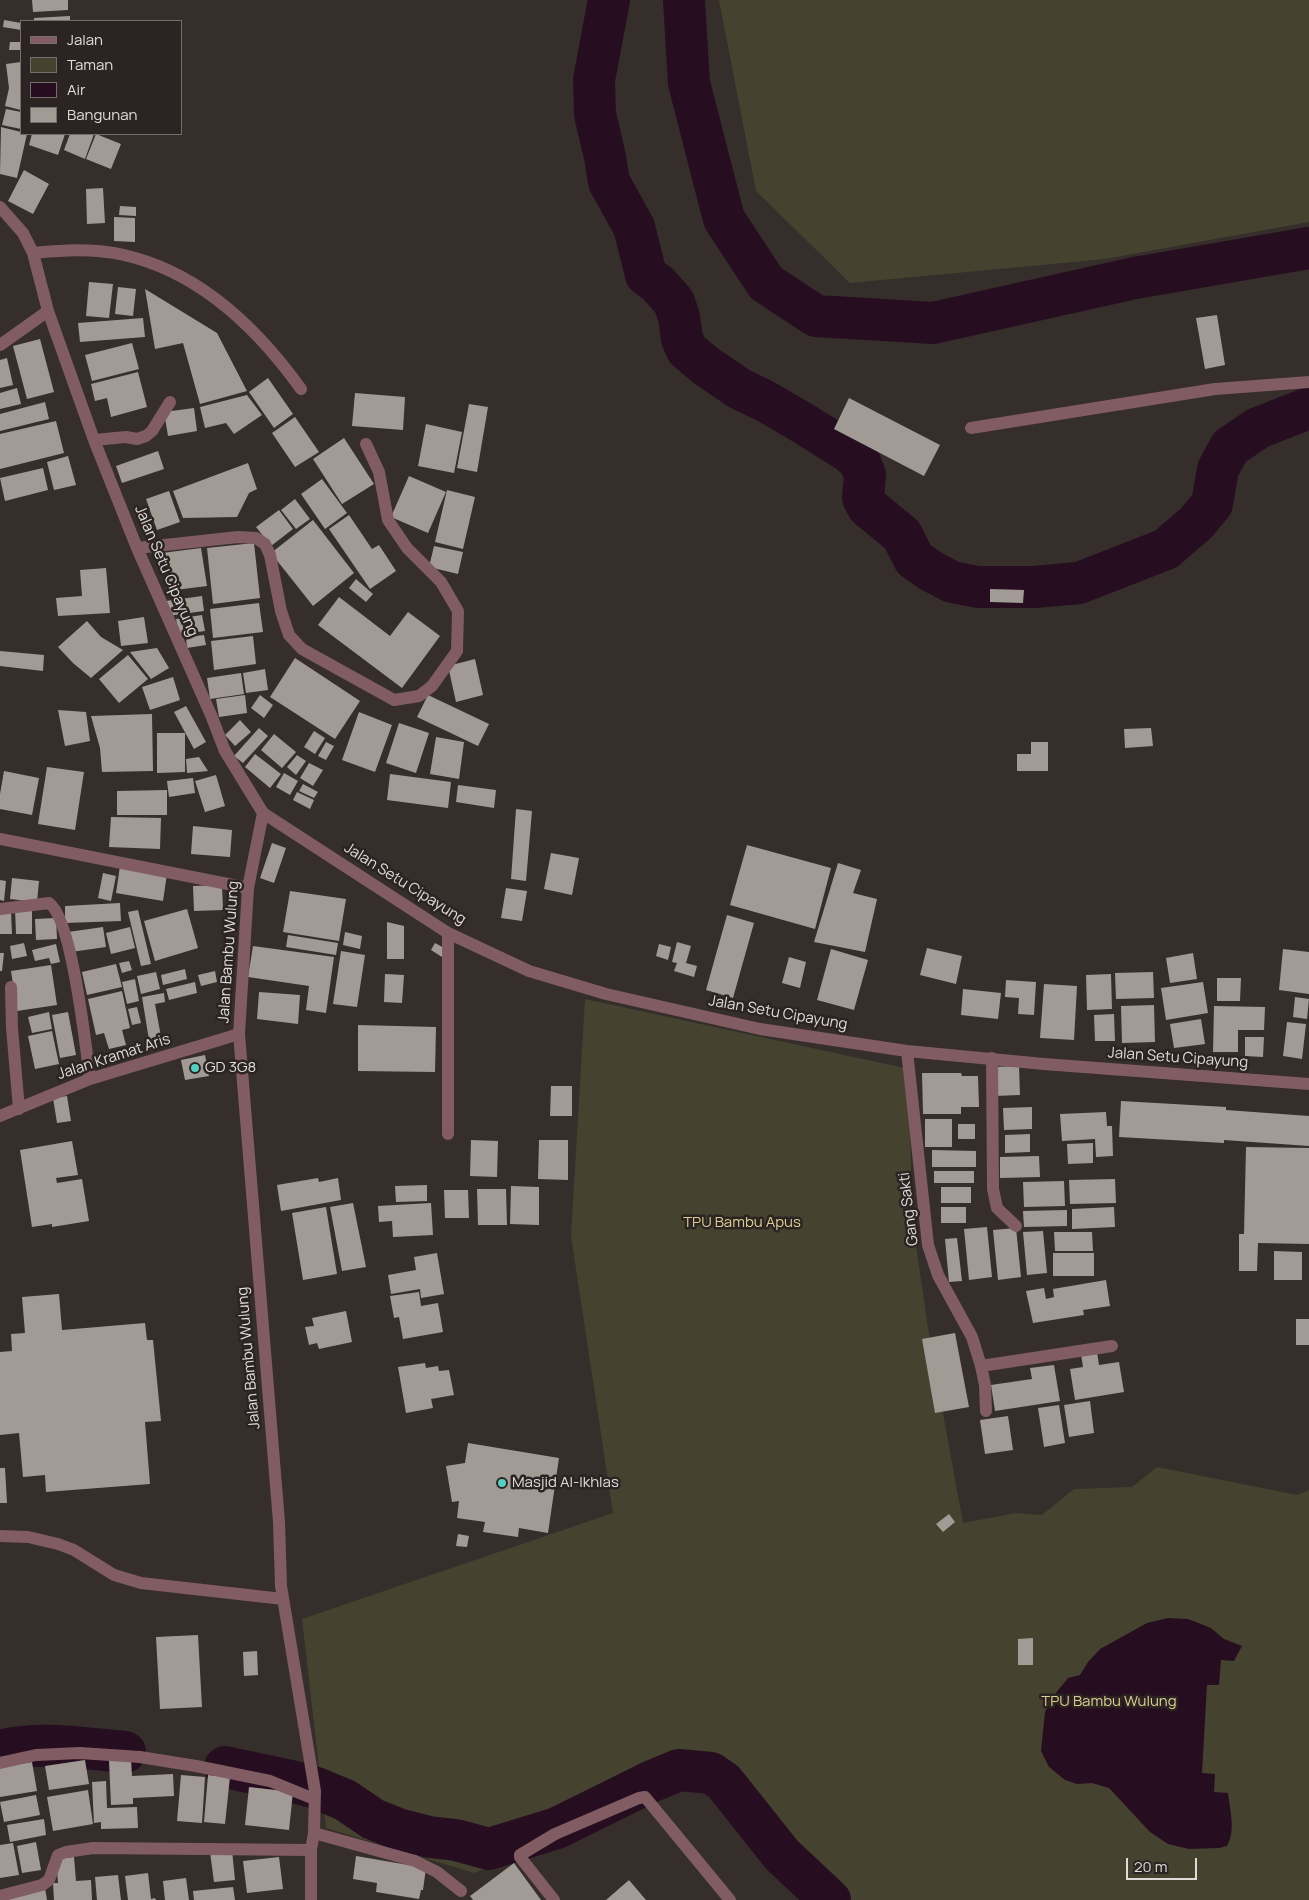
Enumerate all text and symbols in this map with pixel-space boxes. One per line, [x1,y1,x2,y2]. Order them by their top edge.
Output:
legend [20,20,182,135]
text: Jalan [67,29,103,50]
text: Taman [67,54,113,75]
text: Air [67,79,85,100]
text: Bangunan [67,104,137,125]
street label: Jalan Setu Cipayung [130,503,202,639]
street label: Jalan Setu Cipayung [341,839,469,929]
street label: Jalan Bambu Wulung [215,880,243,1024]
street label: Jalan Setu Cipayung [707,992,849,1034]
street label: Jalan Kramat Aris [55,1030,173,1084]
street label: Jalan Setu Cipayung [1107,1044,1249,1072]
place label: GD 3G8 [205,1059,256,1077]
marker: GD 3G8 [189,1062,201,1074]
street label: Gang Sakti [896,1171,922,1247]
park label: TPU Bambu Apus [683,1214,801,1232]
street label: Jalan Bambu Wulung [234,1286,264,1430]
place label: Masjid Al-Ikhlas [512,1474,619,1492]
marker: Masjid Al-Ikhlas [496,1477,508,1489]
park label: TPU Bambu Wulung [1041,1693,1177,1711]
scale bar [1129,1848,1200,1880]
text: 20 m [1134,1856,1167,1877]

